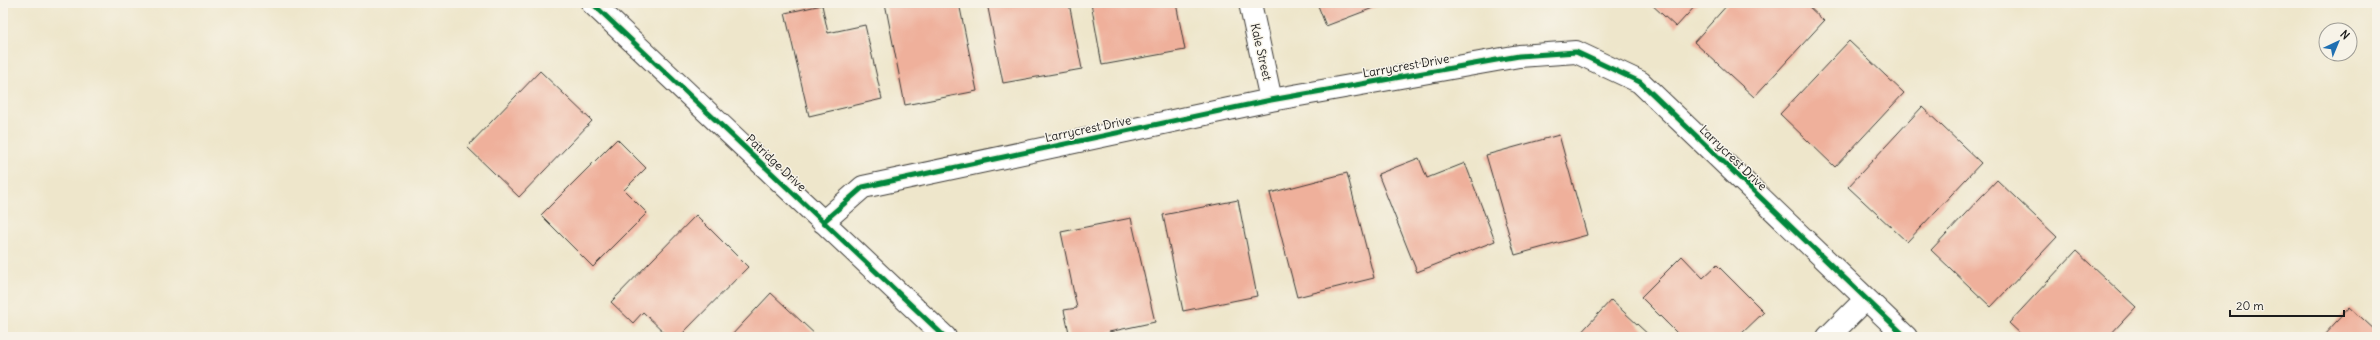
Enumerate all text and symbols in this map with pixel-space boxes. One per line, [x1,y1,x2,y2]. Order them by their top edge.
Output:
street label: Kale Street [1248,22,1275,82]
north arrow [2318,22,2358,62]
text: N [2337,27,2353,42]
street label: Larrycrest Drive [1361,51,1450,81]
street label: Larrycrest Drive [1043,112,1132,145]
street label: Larrycrest Drive [1697,122,1770,194]
street label: Patridge Drive [743,131,810,194]
scale bar [2230,292,2344,318]
text: 20 m [2236,298,2264,313]

